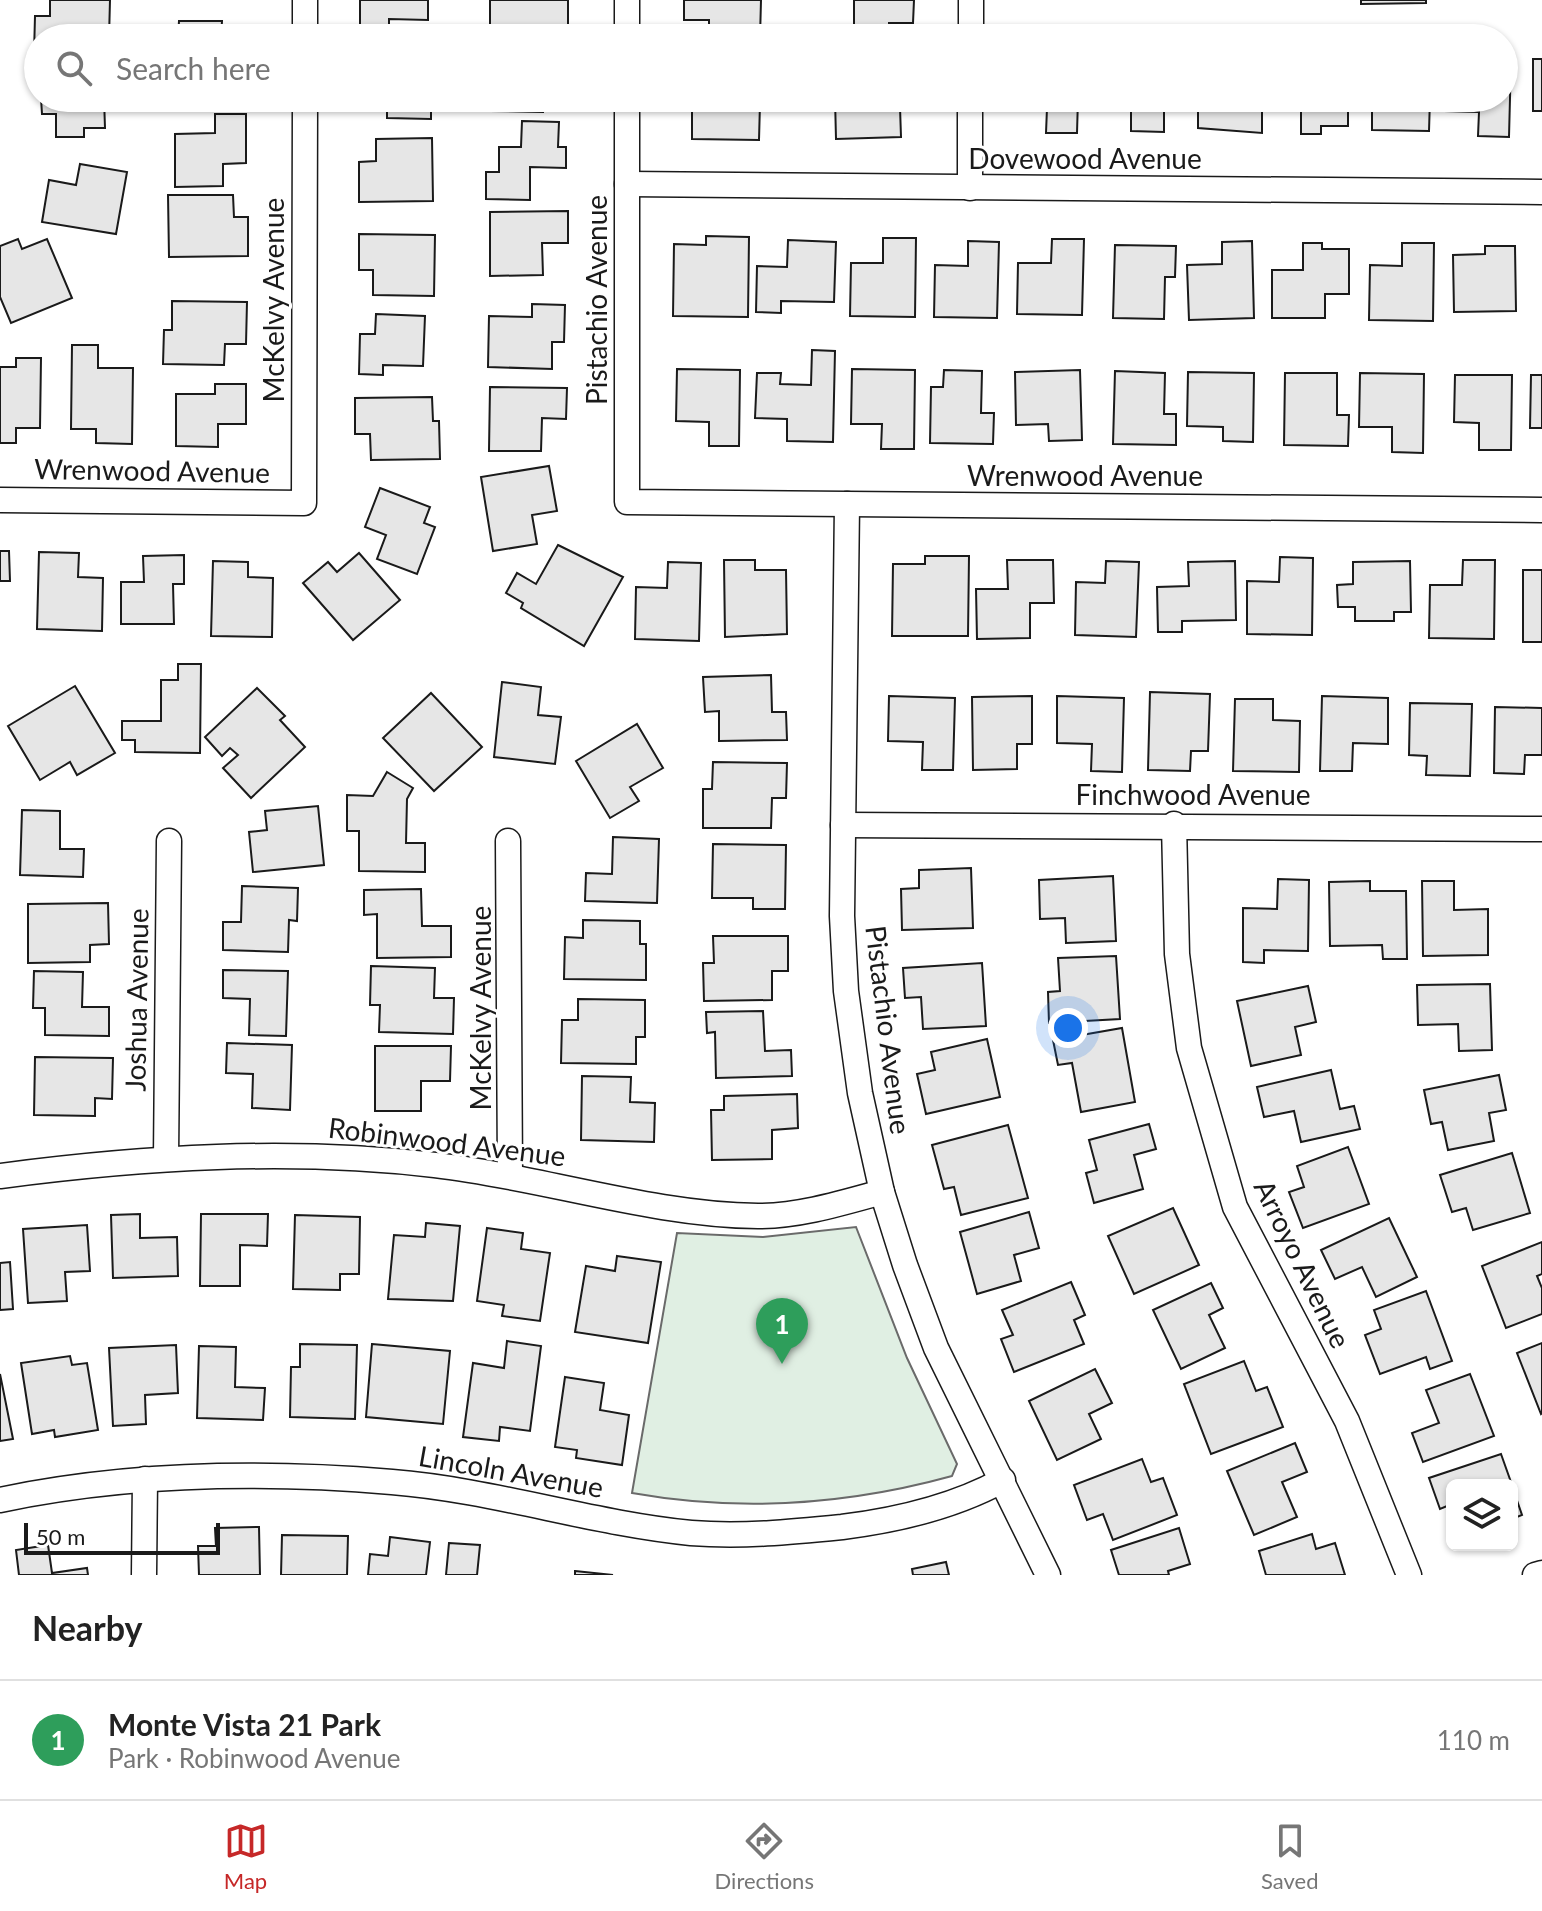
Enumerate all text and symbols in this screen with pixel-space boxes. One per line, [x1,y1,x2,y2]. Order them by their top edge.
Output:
search box [24,24,1518,112]
icon: search [52,46,96,90]
text: Search here [116,50,271,86]
street label: Dovewood Avenue [968,141,1202,175]
street label: Pistachio Avenue [579,195,613,405]
street label: McKelvy Avenue [256,198,290,402]
street label: Wrenwood Avenue [34,451,270,489]
street label: Wrenwood Avenue [967,458,1203,492]
street label: Finchwood Avenue [1075,777,1311,811]
street label: McKelvy Avenue [463,906,497,1110]
street label: Joshua Avenue [117,908,155,1092]
street label: Pistachio Avenue [859,924,919,1136]
your location [1048,1008,1088,1048]
street label: Robinwood Avenue [327,1110,568,1172]
street label: Arroyo Avenue [1248,1174,1358,1353]
pin: 1 [756,1298,808,1364]
street label: Lincoln Avenue [416,1438,606,1504]
map controls [1446,1479,1518,1551]
button: layers [1446,1479,1518,1551]
scale bar [24,1519,220,1555]
text: 50 m [36,1523,85,1550]
text: Nearby [32,1607,143,1648]
text: Monte Vista 21 Park [108,1706,381,1742]
text: 1 [50,1724,66,1756]
text: 110 m [1437,1724,1510,1756]
text: Park · Robinwood Avenue [108,1742,400,1774]
tab: Map [224,1819,268,1894]
tab: Directions [715,1819,814,1894]
tab: Saved [1261,1819,1318,1894]

